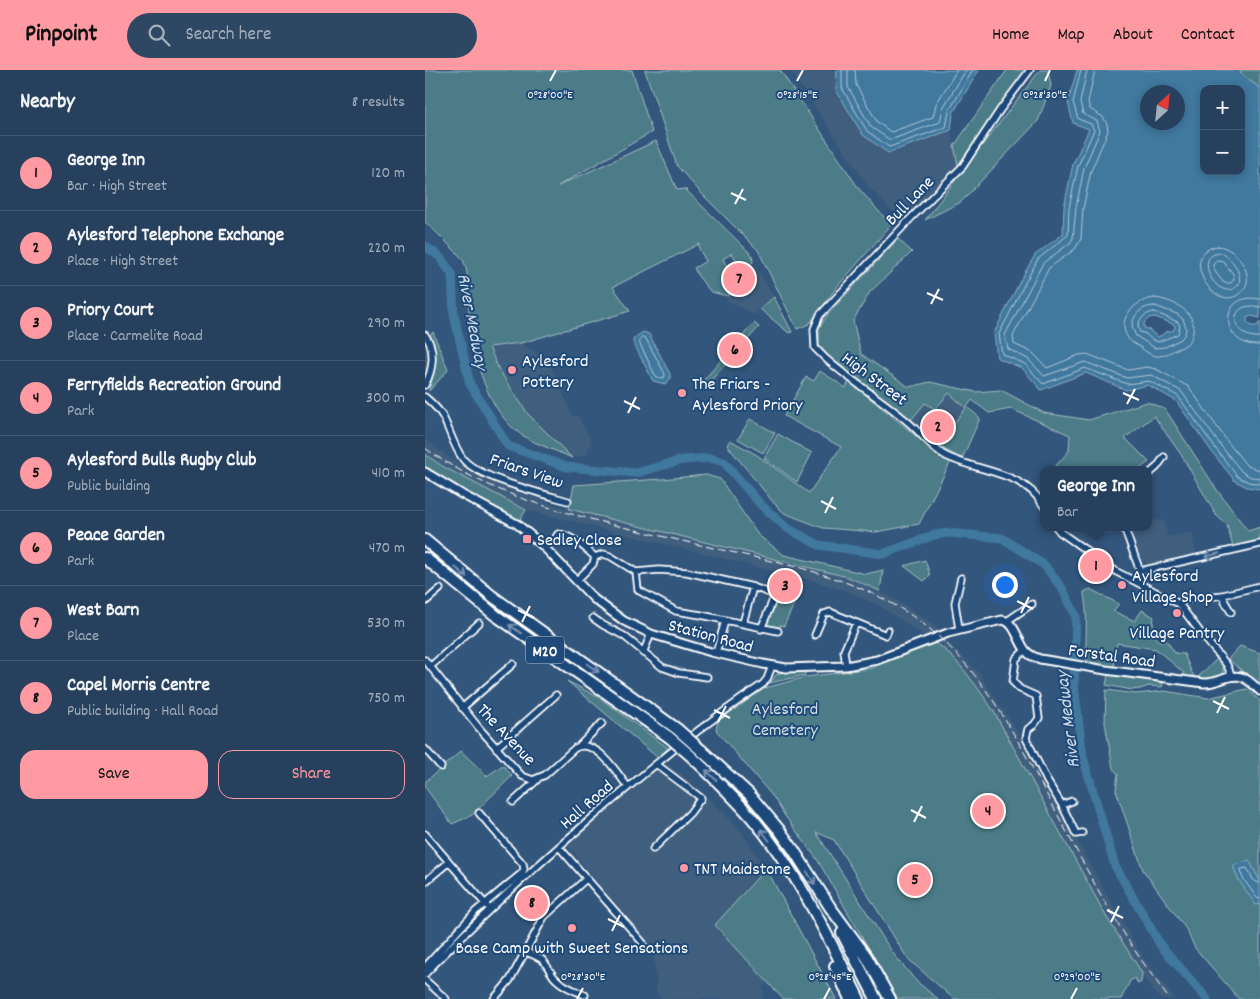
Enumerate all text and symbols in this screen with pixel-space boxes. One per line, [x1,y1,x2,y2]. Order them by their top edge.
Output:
search box [127,13,477,58]
text: Pinpoint [25,18,97,52]
icon: search [145,21,173,49]
text: Search here [185,22,271,49]
text: Home [992,23,1029,48]
text: Map [1057,23,1085,48]
text: About [1113,23,1153,48]
text: Contact [1181,23,1235,48]
north arrow [1140,85,1185,130]
map controls [1200,85,1245,175]
button: + [1200,85,1245,130]
text: 0°28'00"E [527,87,573,104]
text: 0°28'15"E [777,87,818,104]
text: 0°28'30"E [1023,87,1068,104]
text: Nearby [20,88,75,118]
text: 8 results [352,91,405,114]
button: − [1200,130,1245,175]
text: George Inn [67,148,145,175]
text: 1 [34,162,38,185]
text: 120 m [371,162,405,185]
street label: Bull Lane [881,171,941,232]
text: Bar · High Street [67,175,167,198]
text: Aylesford Telephone Exchange [67,223,284,250]
text: 2 [33,237,40,260]
text: 220 m [368,237,405,260]
text: Place · High Street [67,250,178,273]
pin: 7 [723,260,755,298]
water label: River Medway [448,271,494,374]
text: Priory Court [67,298,154,325]
text: 3 [32,312,40,335]
text: 290 m [367,312,405,335]
text: Place · Carmelite Road [67,325,203,348]
pin: 6 [719,331,751,369]
street label: High Street [835,347,912,413]
place label: Aylesford Pottery [522,350,588,396]
marker: Aylesford Pottery [506,364,518,376]
text: Ferryfields Recreation Ground [67,373,281,400]
place label: The Friars - Aylesford Priory [692,373,803,419]
text: 4 [33,387,39,410]
text: 300 m [366,387,405,410]
marker: The Friars - Aylesford Priory [676,387,688,399]
text: Park [67,400,94,423]
pin: 2 [922,408,954,446]
text: Aylesford Bulls Rugby Club [67,448,256,475]
street label: Friars View [486,448,566,497]
text: 5 [32,462,40,485]
text: 410 m [371,462,405,485]
popup [1040,466,1152,531]
text: George Inn [1057,474,1135,501]
text: Public building [67,475,150,498]
text: Bar [1057,501,1078,524]
text: Peace Garden [67,523,165,550]
place label: Sedley Close [537,529,622,554]
marker: Sedley Close [521,533,533,545]
text: 6 [32,537,40,560]
text: 470 m [369,537,405,560]
pin: 1 [1080,547,1112,585]
text: Park [67,550,94,573]
one-way arrow [1205,551,1221,560]
place label: Aylesford Village Shop [1132,565,1213,611]
one-way arrow [455,566,468,578]
pin: 3 [769,567,801,605]
your location [992,572,1018,598]
marker: Aylesford Village Shop [1116,579,1128,591]
text: West Barn [67,598,139,625]
marker: Village Pantry [1171,607,1183,619]
text: 7 [33,612,39,635]
text: 530 m [367,612,405,635]
street label: Station Road [665,614,756,661]
place label: Village Pantry [1130,622,1225,647]
one-way arrow [508,624,522,634]
text: Place [67,625,99,648]
road number: M20 [526,636,564,664]
street label: Forstal Road [1067,639,1157,676]
one-way arrow [585,663,599,673]
water label: River Medway [1050,667,1089,770]
text: Capel Morris Centre [67,673,210,700]
text: 8 [33,687,39,710]
text: 750 m [368,687,405,710]
park label: Aylesford Cemetery [752,698,819,744]
street label: The Avenue [470,699,541,772]
text: Public building · Hall Road [67,700,218,723]
button: Save [20,750,208,799]
button: Share [218,750,405,799]
one-way arrow [705,769,717,781]
street label: Hall Road [555,775,620,836]
pin: 4 [972,792,1004,830]
one-way arrow [759,829,770,842]
place label: TNT Maidstone [694,858,791,883]
pin: 5 [899,861,931,899]
marker: TNT Maidstone [678,862,690,874]
one-way arrow [807,870,817,884]
pin: 8 [516,884,548,922]
marker: Base Camp with Sweet Sensations [566,922,578,934]
place label: Base Camp with Sweet Sensations [456,937,688,962]
text: 0°28'30"E [561,969,606,986]
text: 0°28'45"E [808,969,852,986]
text: 0°29'00"E [1054,969,1101,986]

